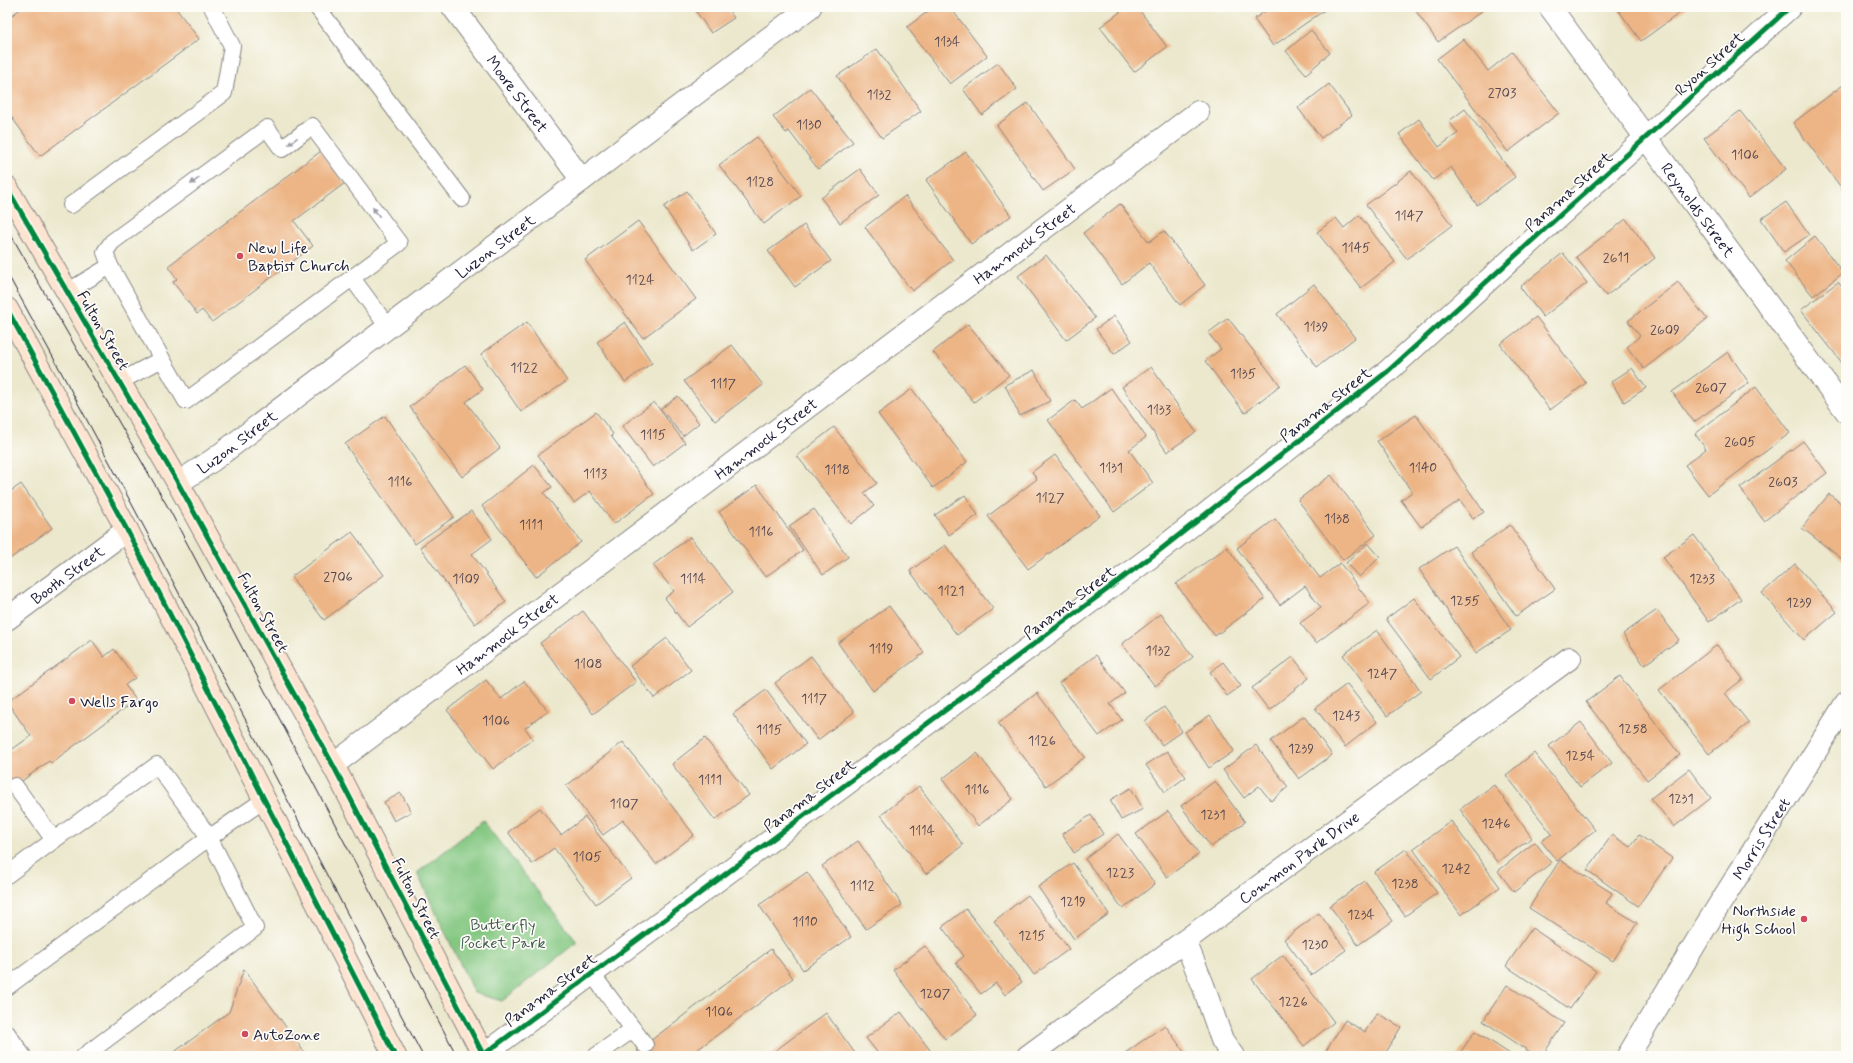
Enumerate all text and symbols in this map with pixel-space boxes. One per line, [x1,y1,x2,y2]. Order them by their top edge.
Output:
street label: Ryon Street [1671,27,1750,101]
house number: 1134 [934,33,960,51]
street label: Moore Street [481,52,552,138]
house number: 2703 [1488,84,1516,102]
house number: 1132 [867,86,892,104]
house number: 1130 [796,116,822,134]
one-way arrow [288,136,299,145]
house number: 1106 [1731,146,1759,164]
street label: Panama Street [1521,147,1618,237]
street label: Reynolds Street [1655,159,1739,262]
house number: 1128 [746,173,774,191]
one-way arrow [190,177,200,185]
street label: Hammock Street [969,199,1081,290]
one-way arrow [372,206,380,217]
house number: 1147 [1394,207,1424,225]
street label: Luzon Street [452,210,540,284]
place label: New Life Baptist Church [248,238,350,277]
house number: 1145 [1342,239,1370,257]
house number: 2611 [1603,249,1629,267]
marker: New Life Baptist Church [235,251,245,261]
house number: 1124 [626,271,654,289]
street label: Fulton Street [71,287,134,374]
house number: 1139 [1304,318,1329,336]
house number: 2609 [1650,321,1680,339]
house number: 1122 [510,359,538,377]
street label: Panama Street [1276,362,1376,448]
house number: 1135 [1230,365,1256,383]
house number: 1117 [710,375,737,393]
house number: 2607 [1695,379,1727,397]
street label: Hammock Street [711,394,823,485]
house number: 1133 [1147,401,1171,419]
street label: Luzon Street [194,406,282,479]
house number: 1115 [640,426,666,444]
house number: 2605 [1724,433,1756,451]
house number: 1131 [1099,459,1123,477]
house number: 1140 [1409,459,1437,477]
house number: 1118 [824,461,850,479]
house number: 1113 [583,465,607,483]
house number: 1116 [388,473,412,491]
house number: 2603 [1768,473,1798,491]
house number: 1127 [1035,489,1065,507]
house number: 1138 [1324,510,1350,528]
house number: 1111 [519,516,543,534]
house number: 1116 [749,523,773,541]
street label: Booth Street [27,541,110,610]
street label: Panama Street [1019,561,1121,645]
house number: 2706 [323,568,353,586]
street label: Fulton Street [232,569,293,657]
house number: 1109 [452,570,480,588]
house number: 1114 [680,570,706,588]
house number: 1233 [1689,570,1715,588]
house number: 1121 [938,582,964,600]
street label: Hammock Street [452,589,564,680]
house number: 1255 [1450,592,1480,610]
house number: 1239 [1786,594,1812,612]
house number: 1119 [869,640,893,658]
house number: 1132 [1146,642,1171,660]
house number: 1108 [574,655,602,673]
house number: 1247 [1367,665,1398,683]
house number: 1117 [801,690,828,708]
place label: Wells Fargo [80,692,158,713]
marker: Wells Fargo [67,696,77,706]
house number: 1243 [1332,707,1360,725]
house number: 1106 [482,712,510,730]
house number: 1258 [1618,720,1648,738]
house number: 1115 [756,721,782,739]
house number: 1126 [1028,732,1056,750]
house number: 1239 [1288,740,1314,758]
house number: 1254 [1565,747,1595,765]
street label: Panama Street [759,754,861,838]
house number: 1111 [698,771,722,789]
house number: 1116 [965,781,989,799]
house number: 1231 [1668,790,1694,808]
street label: Morris Street [1729,794,1796,884]
house number: 1107 [609,795,639,813]
house number: 1231 [1200,806,1226,824]
street label: Common Park Drive [1235,807,1364,910]
house number: 1246 [1481,815,1511,833]
house number: 1114 [909,822,935,840]
house number: 1105 [572,848,602,866]
street label: Fulton Street [386,854,445,943]
house number: 1242 [1442,860,1471,878]
house number: 1223 [1106,864,1134,882]
house number: 1238 [1391,875,1419,893]
house number: 1112 [850,877,874,895]
house number: 1219 [1060,893,1086,911]
place label: Northside High School [1721,901,1796,941]
house number: 1234 [1347,906,1375,924]
house number: 1110 [792,913,818,931]
marker: Northside High School [1799,914,1809,924]
park label: Butterfly Pocket Park [460,915,546,954]
house number: 1215 [1018,927,1046,945]
house number: 1230 [1301,936,1329,954]
street label: Panama Street [500,948,602,1032]
house number: 1207 [920,985,951,1003]
house number: 1226 [1278,993,1308,1011]
house number: 1106 [705,1003,733,1021]
place label: AutoZone [253,1025,320,1046]
marker: AutoZone [240,1029,250,1039]

